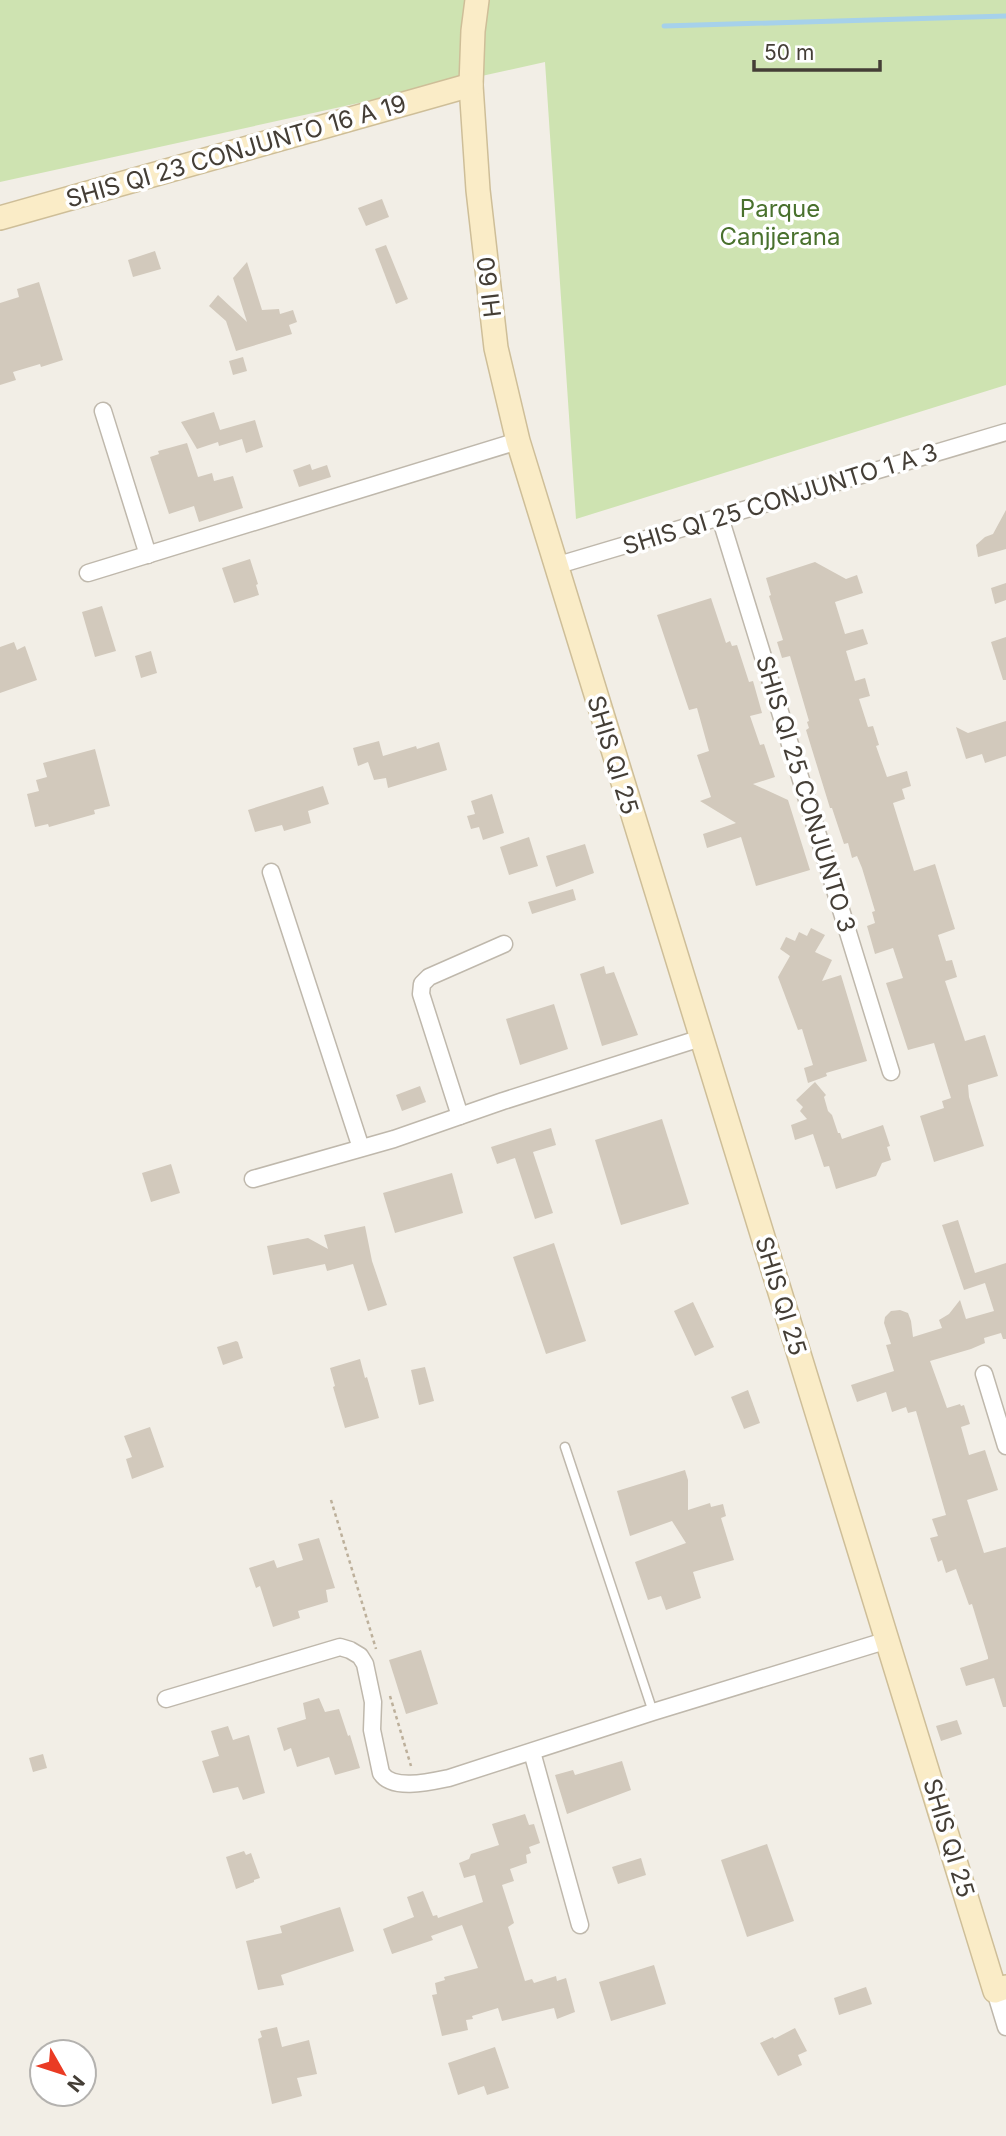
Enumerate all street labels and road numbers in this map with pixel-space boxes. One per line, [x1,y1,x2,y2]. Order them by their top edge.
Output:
street label: SHIS QI 23 CONJUNTO 16 A 19 [63,88,409,214]
street label: HI 60 [471,255,507,319]
street label: SHIS QI 25 CONJUNTO 1 A 3 [619,437,941,561]
street label: SHIS QI 25 CONJUNTO 3 [750,652,862,936]
street label: SHIS QI 25 [581,692,645,818]
street label: SHIS QI 25 [749,1233,813,1359]
street label: SHIS QI 25 [917,1775,981,1901]

